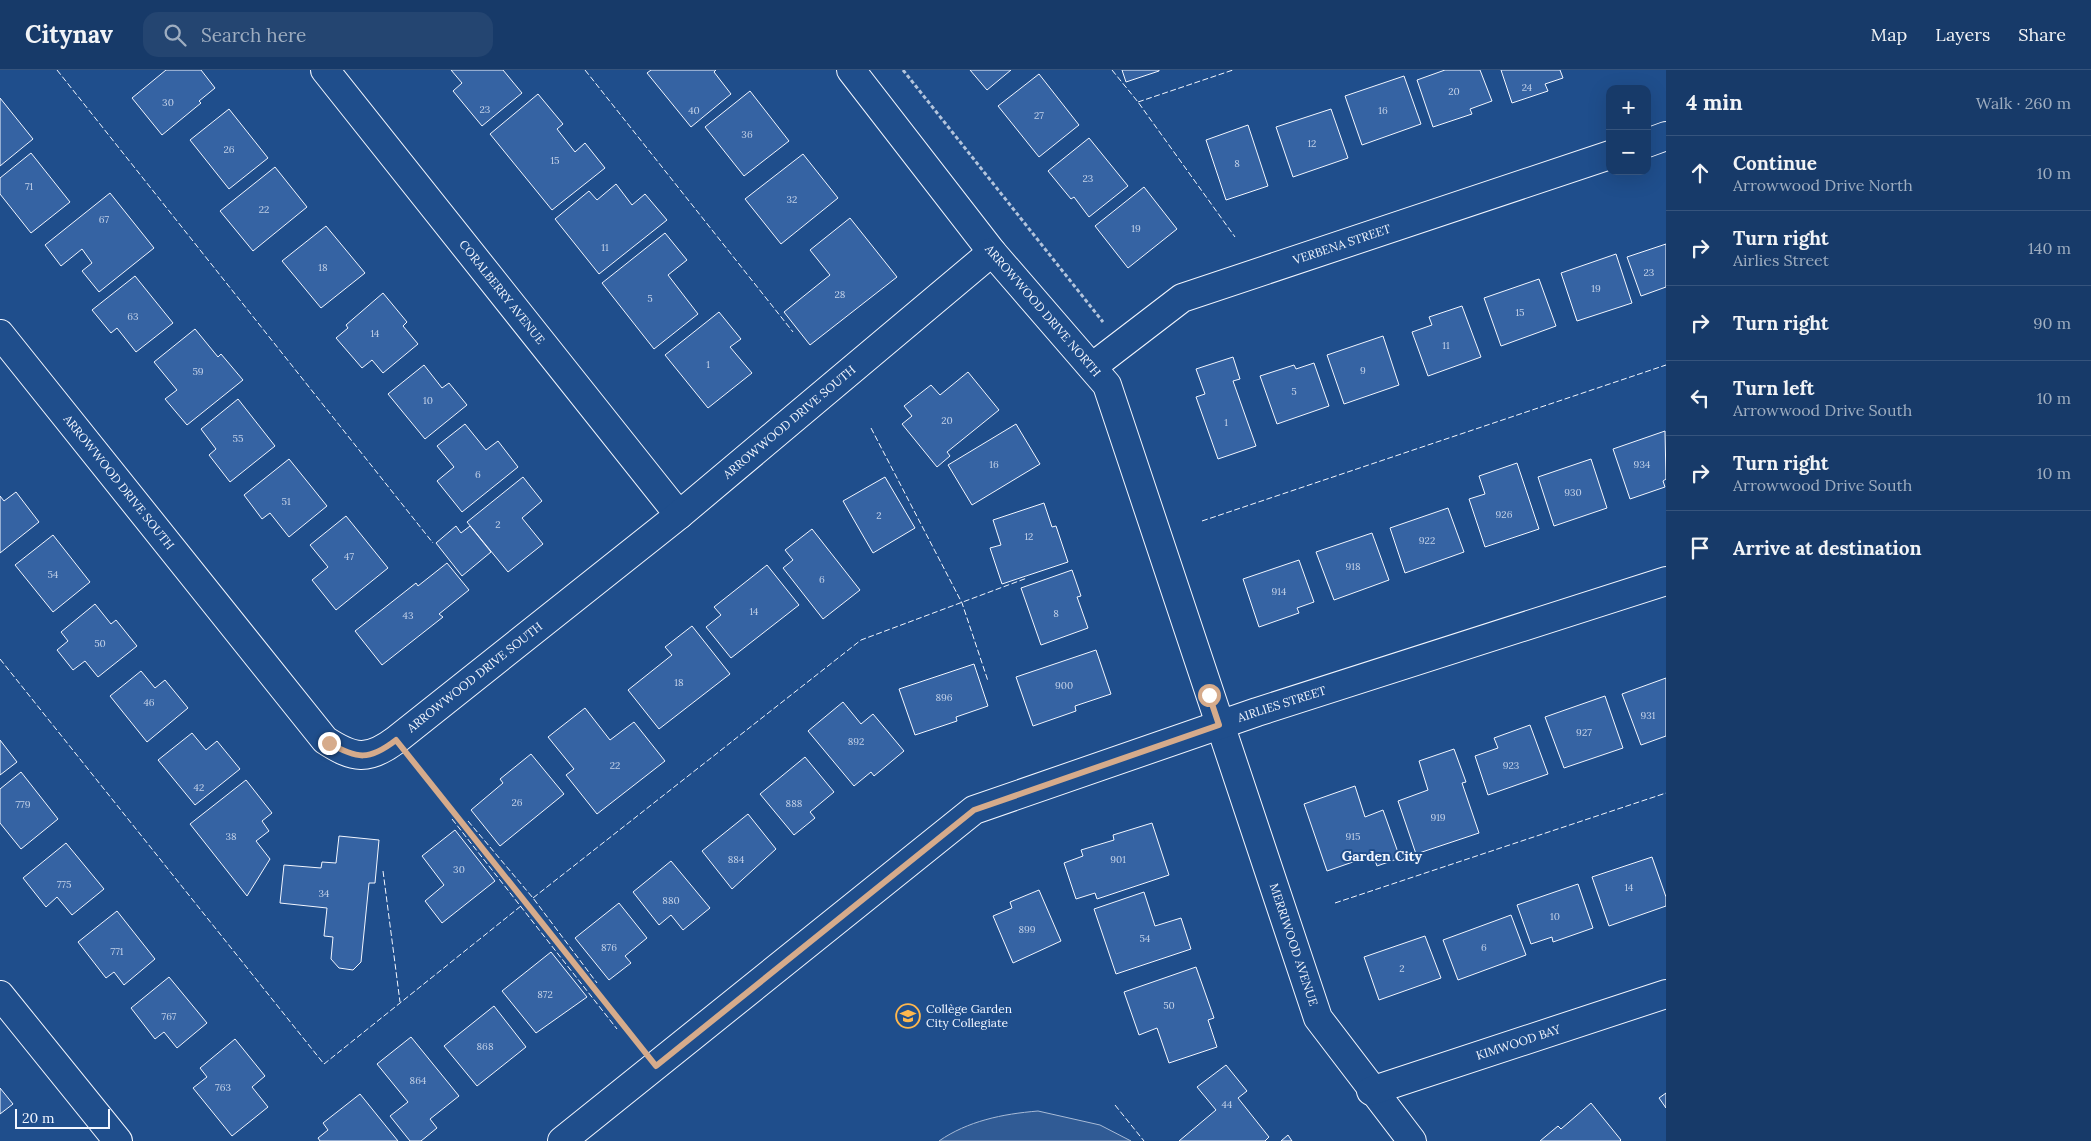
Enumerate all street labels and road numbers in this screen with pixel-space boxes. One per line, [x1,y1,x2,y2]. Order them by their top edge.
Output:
street label: VERBENA STREET [1290,221,1393,268]
street label: CORALBERRY AVENUE [456,237,548,347]
street label: ARROWWOOD DRIVE NORTH [982,241,1104,379]
street label: ARROWWOOD DRIVE SOUTH [719,362,858,483]
street label: ARROWWOOD DRIVE SOUTH [60,411,178,553]
street label: ARROWWOOD DRIVE SOUTH [403,619,545,736]
street label: AIRLIES STREET [1234,682,1328,726]
street label: MERRIWOOD AVENUE [1267,881,1321,1008]
street label: KIMWOOD BAY [1474,1021,1563,1063]

